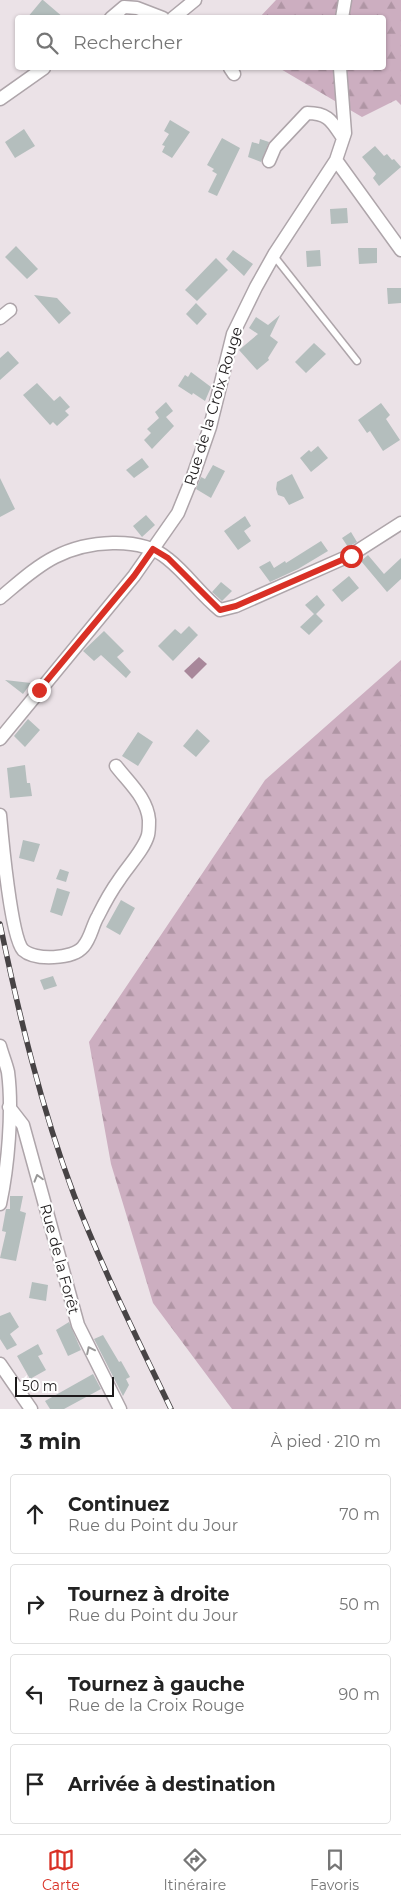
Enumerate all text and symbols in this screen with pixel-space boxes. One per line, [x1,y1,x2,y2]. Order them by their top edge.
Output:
search box [15,15,386,70]
icon: search [33,29,61,57]
text: Rechercher [73,31,183,54]
street label: Rue de la Croix Rouge [180,324,246,488]
route start [340,545,363,568]
route end [28,679,51,702]
one-way arrow [33,1175,43,1183]
street label: Rue de la Forêt [36,1202,84,1316]
one-way arrow [86,1346,97,1355]
scale bar [15,1374,114,1397]
text: 50 m [22,1377,58,1395]
text: 3 min [20,1429,81,1454]
text: À pied · 210 m [271,1432,381,1451]
text: Continuez [68,1493,169,1516]
icon: ahead [21,1500,49,1528]
text: 70 m [339,1505,380,1524]
text: Rue du Point du Jour [68,1516,238,1535]
text: Tournez à droite [68,1583,229,1606]
icon: right [21,1590,49,1618]
text: 50 m [339,1595,380,1614]
text: Rue du Point du Jour [68,1606,238,1625]
text: Tournez à gauche [68,1673,245,1696]
icon: left [21,1680,49,1708]
text: 90 m [338,1685,380,1704]
text: Rue de la Croix Rouge [68,1696,244,1715]
icon: arrive [21,1770,49,1798]
text: Arrivée à destination [68,1773,276,1796]
tab: Carte [42,1846,80,1894]
tab: Itinéraire [164,1846,226,1894]
tab: Favoris [310,1846,359,1894]

